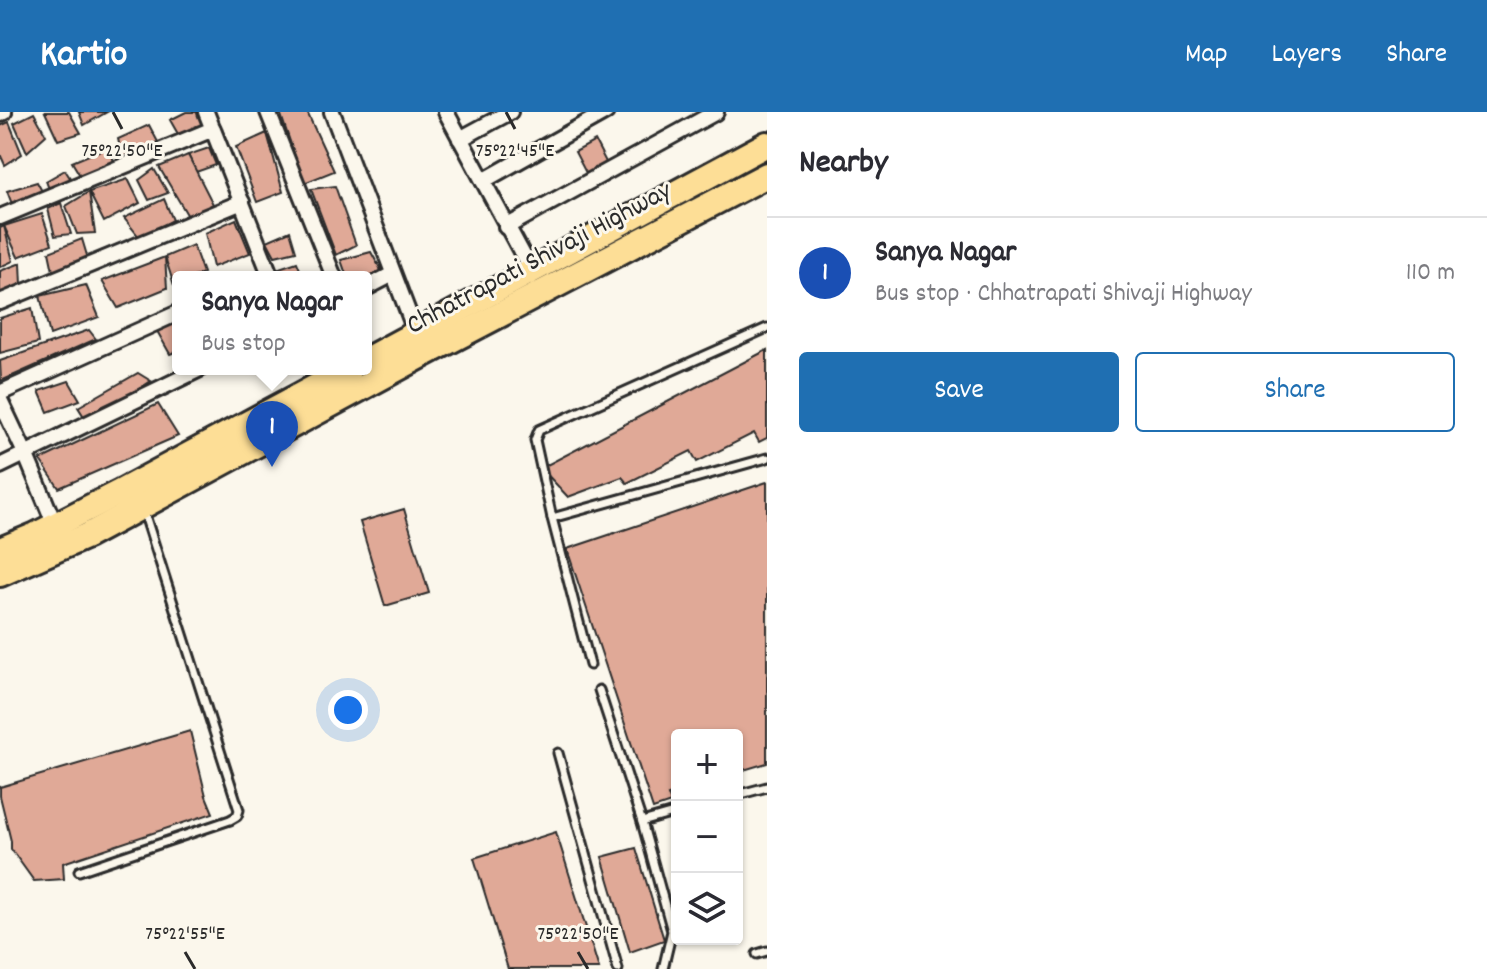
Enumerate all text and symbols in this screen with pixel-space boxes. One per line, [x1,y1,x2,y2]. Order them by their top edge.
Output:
text: Kartio [40,29,127,84]
text: Map [1185,36,1228,76]
text: Layers [1272,36,1342,76]
text: Share [1386,36,1447,76]
text: 75°22'50"E [81,138,163,166]
text: 75°22'45"E [476,138,554,166]
text: Nearby [799,140,888,189]
street label: Chhatrapati Shivaji Highway [400,173,680,347]
text: Sanya Nagar [875,233,1016,276]
text: 1 [822,255,828,292]
text: 110 m [1406,255,1455,292]
popup [172,271,372,375]
text: Bus stop · Chhatrapati Shivaji Highway [875,276,1252,313]
text: Sanya Nagar [201,283,343,326]
text: Bus stop [201,326,286,363]
button: Save [799,352,1119,432]
button: Share [1135,352,1455,432]
pin: 1 [246,401,298,467]
your location [328,690,368,730]
map controls [671,729,743,945]
button: + [671,729,743,801]
button: − [671,801,743,873]
button: layers [671,873,743,945]
text: 75°22'55"E [145,921,225,949]
text: 75°22'50"E [537,921,619,949]

